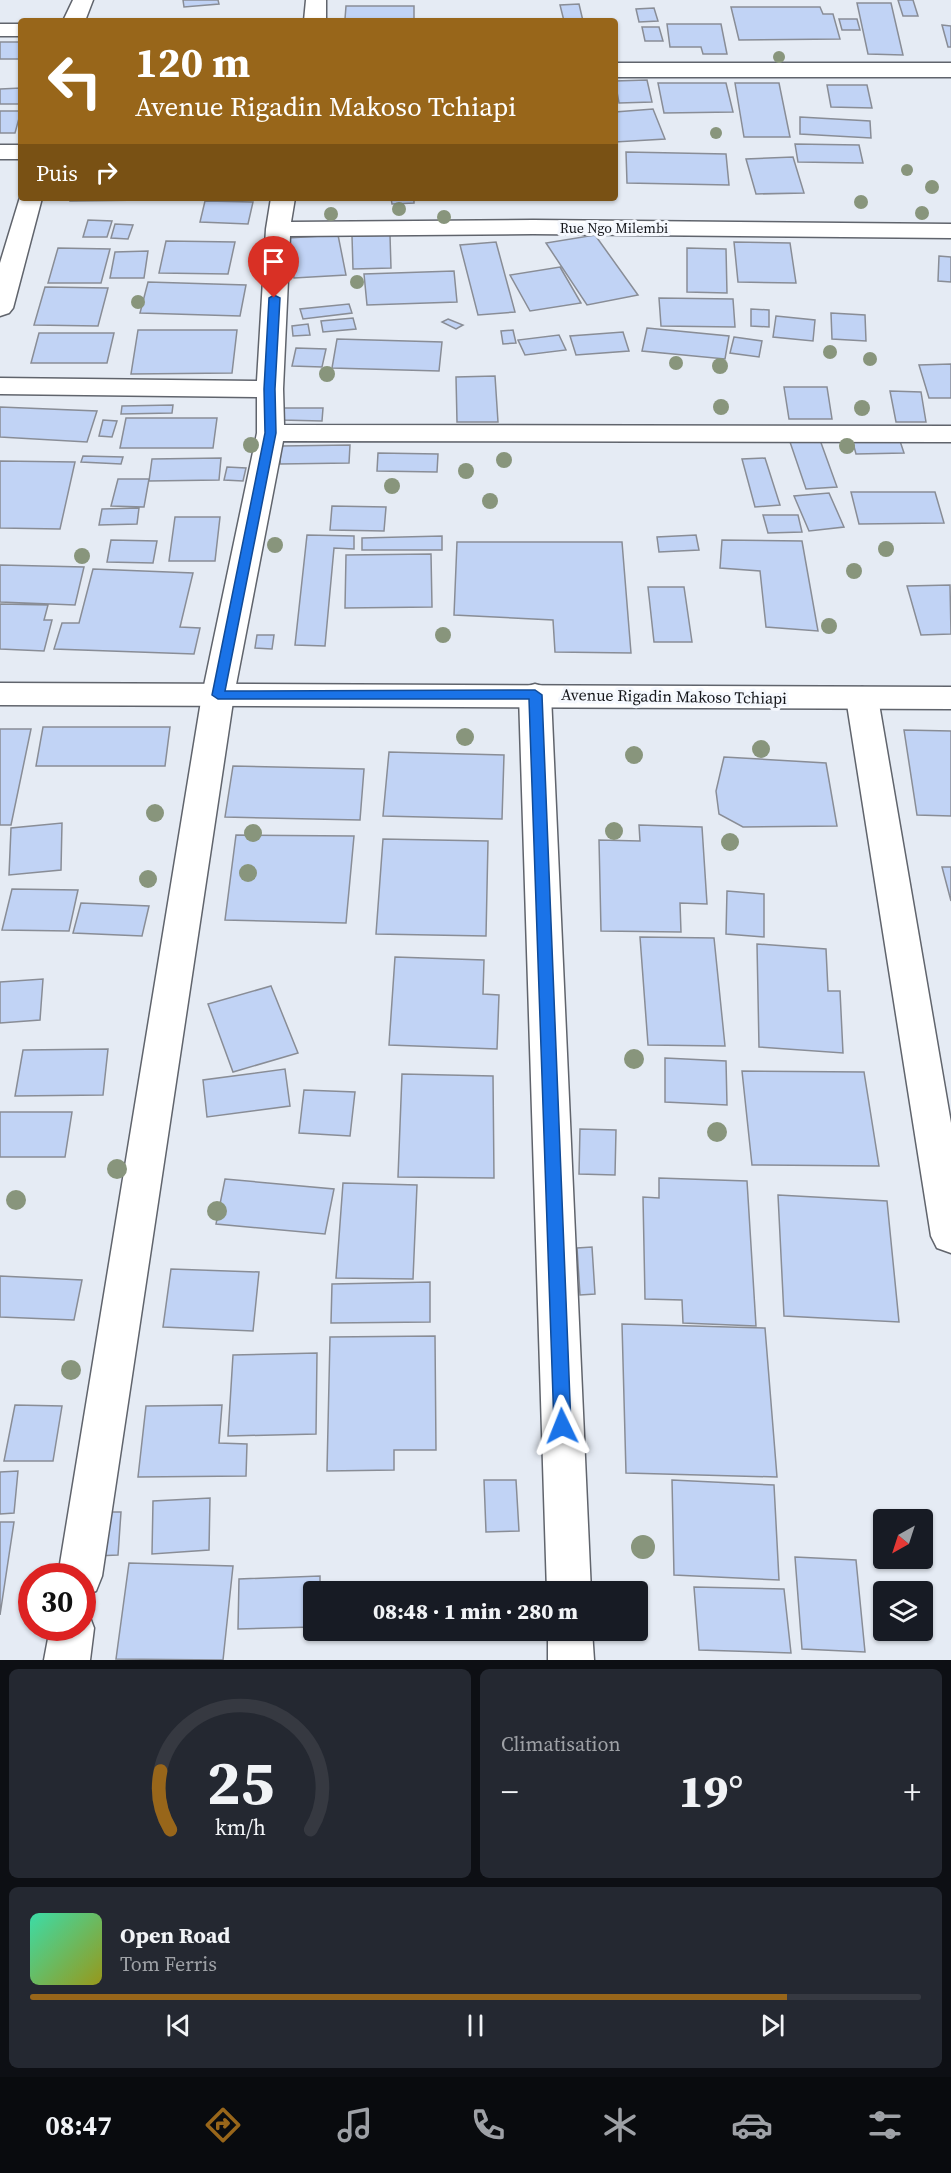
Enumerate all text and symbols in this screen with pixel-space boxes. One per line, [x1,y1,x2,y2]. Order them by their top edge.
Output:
text: 120 m [135,33,250,91]
icon: left [36,42,114,120]
text: Avenue Rigadin Makoso Tchiapi [135,88,516,125]
icon: right [90,156,123,189]
text: Puis [36,158,78,188]
street label: Rue Ngo Milembi [560,218,668,238]
pin [248,236,299,298]
icon: arrive [257,245,290,278]
street label: Avenue Rigadin Makoso Tchiapi [561,683,787,709]
position arrow [530,1394,594,1458]
north arrow [873,1509,933,1569]
map controls [873,1509,933,1641]
speed limit sign: 30 [18,1563,96,1641]
button: layers [873,1581,933,1641]
text: 08:48 · 1 min · 280 m [373,1596,578,1626]
text: Climatisation [501,1730,621,1758]
text: 25 [206,1739,274,1825]
text: 19° [679,1760,743,1822]
text: − [501,1769,519,1814]
text: + [903,1769,921,1814]
text: km/h [214,1814,266,1843]
text: Open Road [120,1920,230,1950]
text: Tom Ferris [120,1950,217,1978]
icon: previous [162,2009,195,2042]
icon: pause [459,2009,492,2042]
icon: next [756,2009,789,2042]
icon: directions [202,2104,244,2146]
icon: music [334,2104,376,2146]
icon: phone [467,2104,509,2146]
icon: climate [599,2104,641,2146]
icon: car [731,2104,773,2146]
icon: filters [864,2104,906,2146]
text: 08:47 [45,2107,112,2144]

